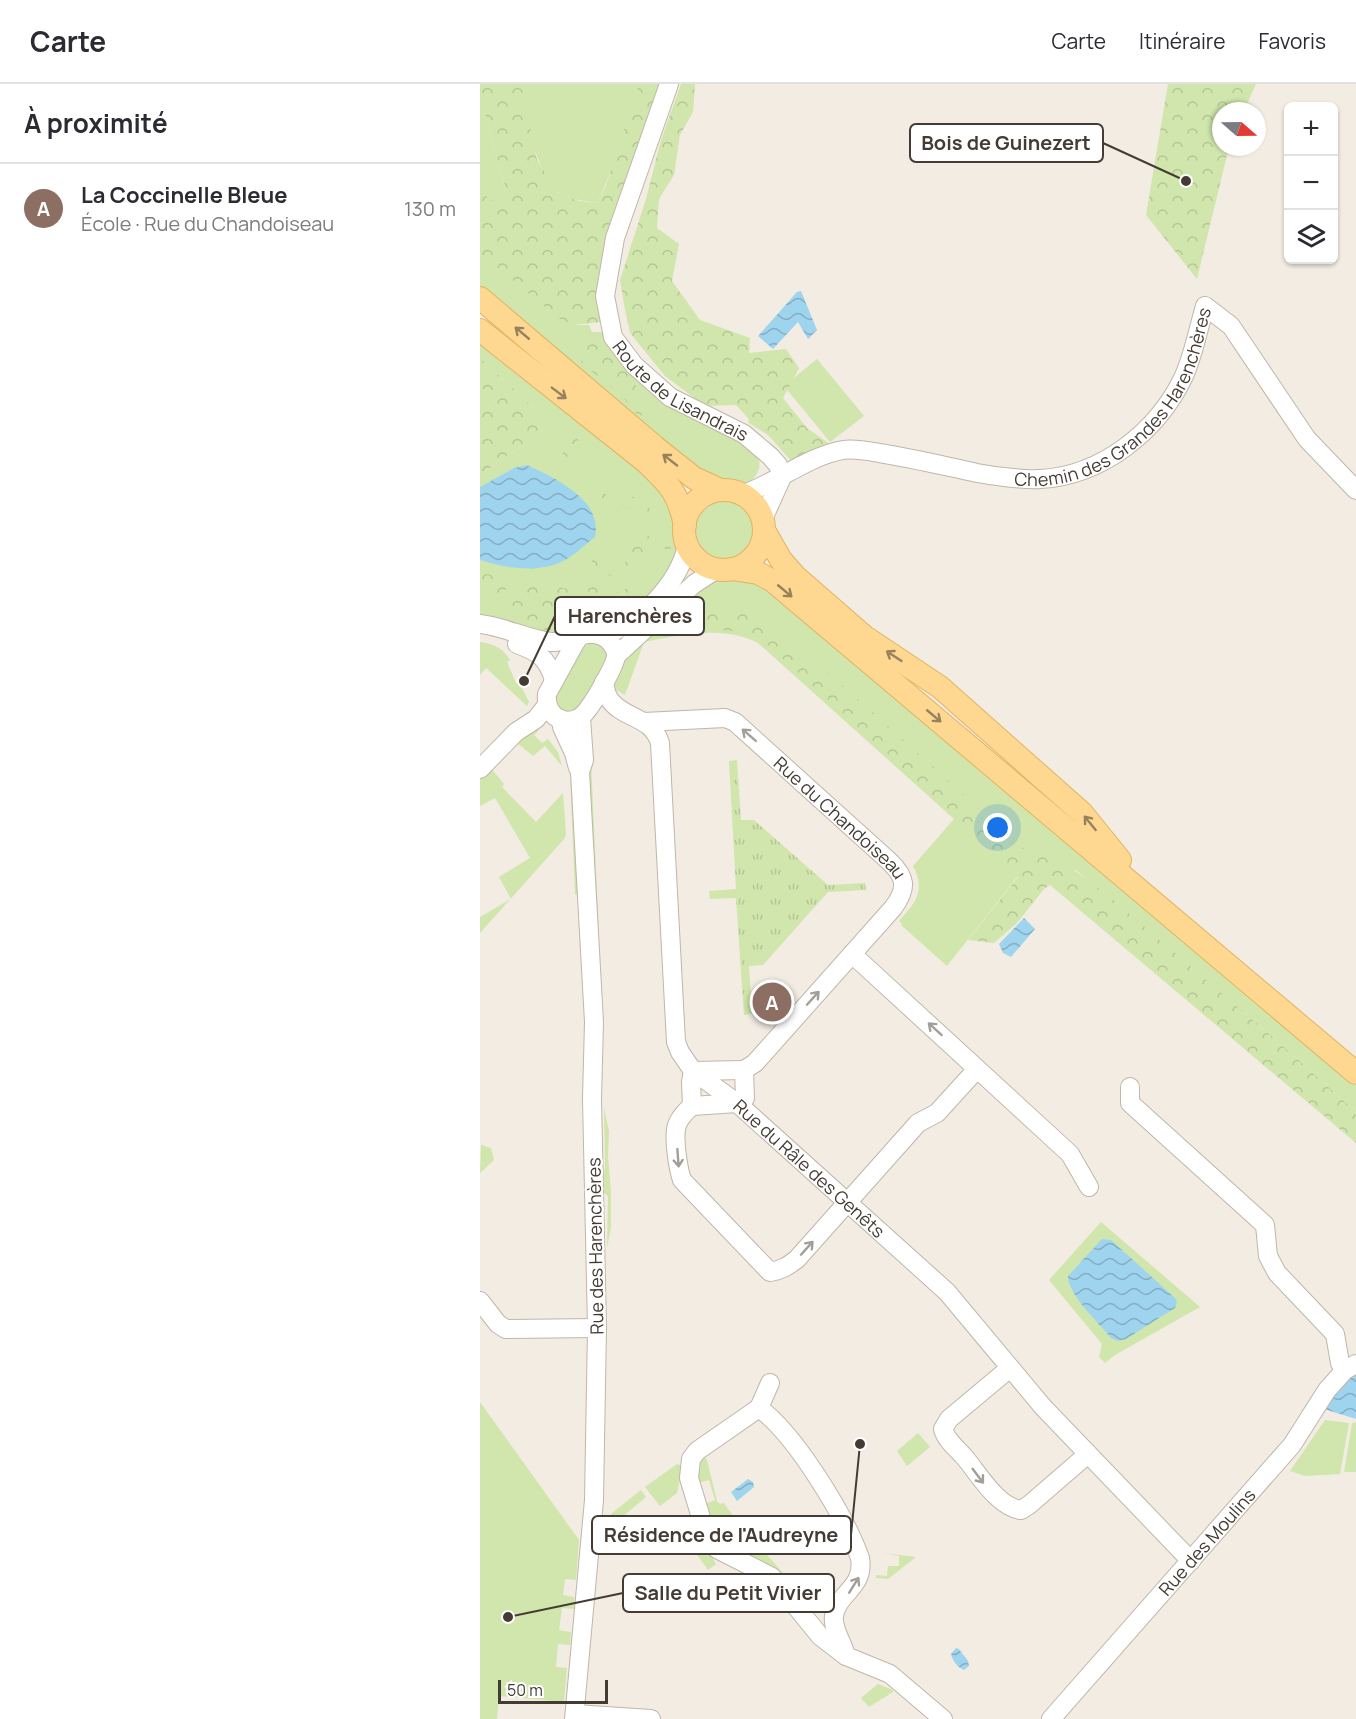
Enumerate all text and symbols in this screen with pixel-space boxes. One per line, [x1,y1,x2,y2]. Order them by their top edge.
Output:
text: Carte [30,22,106,60]
text: Carte [1052,27,1106,55]
text: Itinéraire [1139,27,1225,55]
text: Favoris [1258,27,1326,55]
north arrow [1212,102,1266,156]
map controls [1284,102,1338,264]
button: + [1284,102,1338,156]
text: À proximité [24,105,168,141]
callout: Bois de Guinezert [910,124,1103,162]
text: Bois de Guinezert [921,129,1091,156]
button: − [1284,156,1338,210]
text: La Coccinelle Bleue [81,180,288,210]
text: A [37,195,50,222]
text: 130 m [404,195,456,222]
text: École · Rue du Chandoiseau [81,210,334,237]
button: layers [1284,210,1338,264]
street label: Chemin des Grandes Harenchères [1014,305,1216,491]
one-way arrow [514,327,530,340]
street label: Route de Lisandrais [608,335,753,446]
one-way arrow [550,387,566,399]
one-way arrow [663,453,679,466]
one-way arrow [777,584,793,597]
callout: Harenchères [555,597,704,635]
text: Harenchères [568,602,692,629]
one-way arrow [886,650,903,662]
one-way arrow [926,710,942,723]
one-way arrow [742,728,757,742]
street label: Rue du Chandoiseau [769,751,912,883]
your location [983,813,1012,842]
one-way arrow [1084,815,1097,831]
pin: A [752,980,792,1024]
one-way arrow [806,991,820,1006]
one-way arrow [928,1022,943,1036]
street label: Rue du Râle des Genêts [729,1094,890,1243]
one-way arrow [673,1148,684,1168]
street label: Rue des Harenchères [581,1157,609,1335]
one-way arrow [800,1240,814,1255]
one-way arrow [972,1467,985,1483]
street label: Rue des Moulins [1153,1483,1261,1601]
callout: Résidence de l'Audreyne [592,1516,851,1554]
text: Résidence de l'Audreyne [604,1521,838,1548]
callout: Salle du Petit Vivier [623,1574,834,1612]
one-way arrow [848,1577,860,1594]
text: Salle du Petit Vivier [634,1579,822,1606]
scale bar [498,1677,608,1704]
text: 50 m [507,1679,543,1701]

